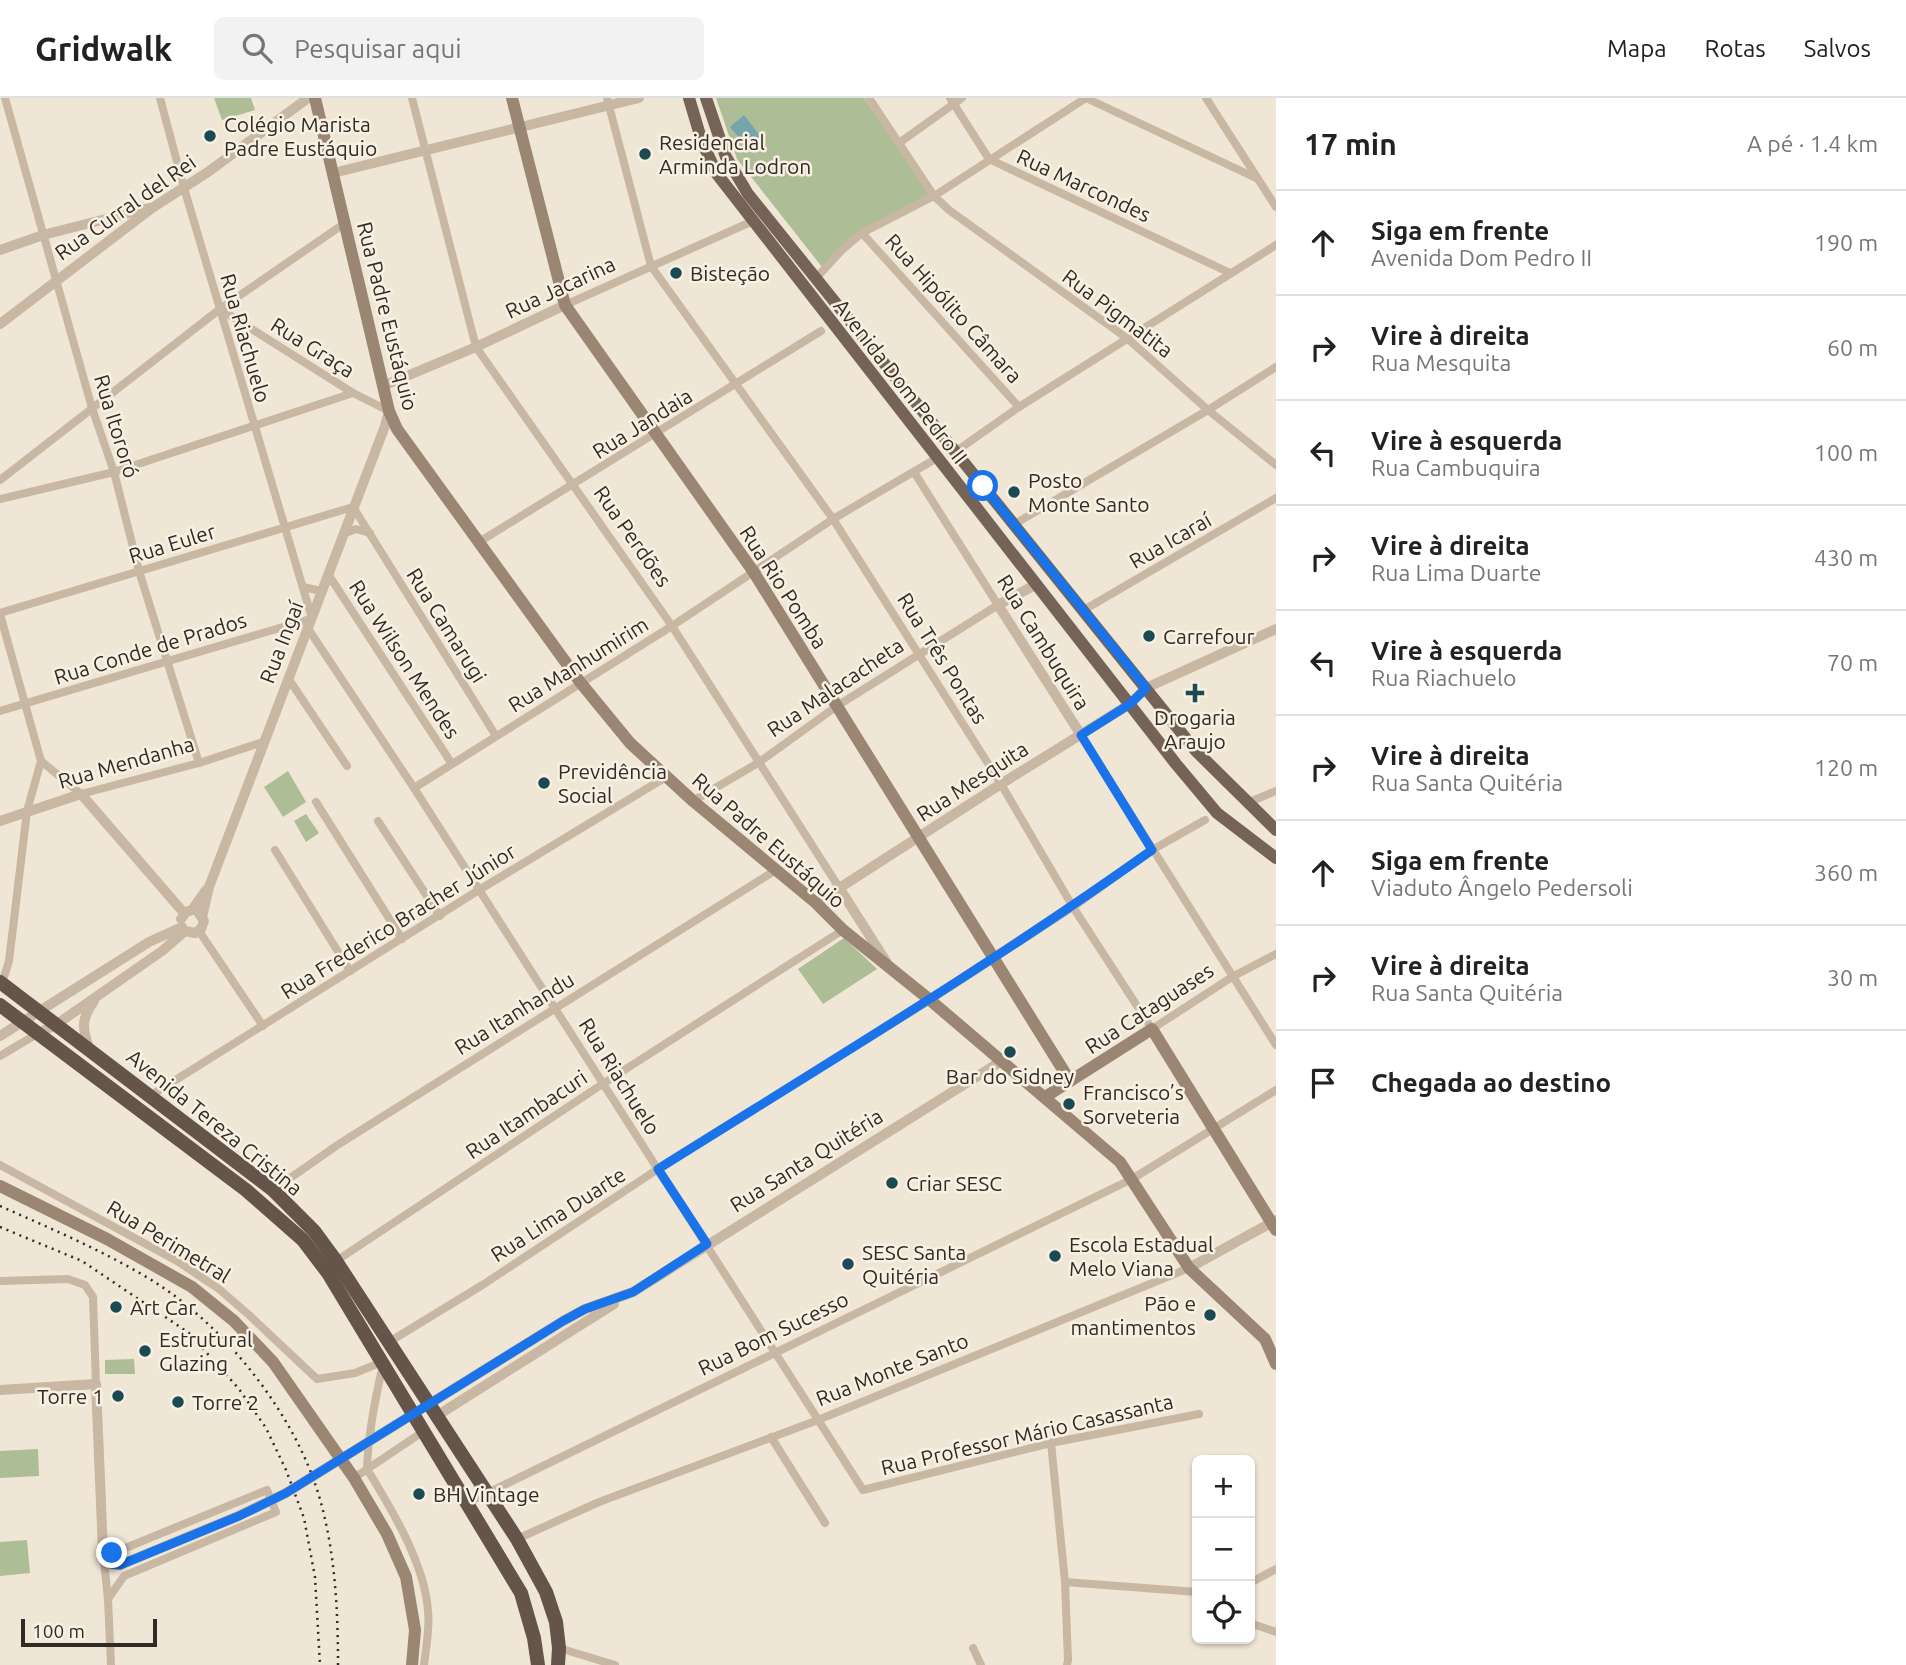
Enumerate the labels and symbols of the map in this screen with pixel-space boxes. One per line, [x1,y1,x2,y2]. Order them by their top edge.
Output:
place label: Colégio Marista Padre Eustáquio [224,112,377,160]
marker: Colégio Marista Padre Eustáquio [202,128,218,144]
place label: Residencial Arminda Lodron [659,130,811,178]
street label: Rua Marcondes [1013,144,1155,226]
marker: Residencial Arminda Lodron [637,146,653,162]
street label: Rua Curral del Rei [50,149,200,265]
street label: Rua Padre Eustáquio [353,219,423,413]
street label: Rua Hipólito Câmara [881,229,1027,387]
street label: Rua Jacarina [501,251,619,323]
place label: Bisteção [690,261,770,285]
street label: Rua Pigmatita [1058,264,1178,362]
marker: Bisteção [668,265,684,281]
street label: Rua Riachuelo [216,271,276,405]
street label: Avenida Dom Pedro II [829,294,973,468]
street label: Rua Graça [267,312,359,382]
street label: Rua Itororó [90,371,144,481]
street label: Rua Jandaia [588,383,696,463]
place label: Posto Monte Santo [1028,468,1149,516]
route start [967,470,998,501]
street label: Rua Perdões [589,481,677,591]
marker: Posto Monte Santo [1006,484,1022,500]
street label: Rua Icaraí [1125,507,1216,573]
street label: Rua Euler [126,518,218,568]
street label: Rua Rio Pomba [735,521,833,653]
street label: Rua Camarugi [402,563,492,687]
street label: Rua Cambuquira [993,570,1095,714]
street label: Rua Wilson Mendes [345,575,465,743]
street label: Rua Três Pontas [893,588,993,728]
street label: Rua Ingaí [254,597,308,686]
street label: Rua Conde de Prados [51,607,249,689]
street label: Rua Manhumirim [504,611,652,717]
place label: Carrefour [1163,624,1254,648]
marker: Carrefour [1141,628,1157,644]
street label: Rua Malacacheta [762,633,908,741]
marker: Drogaria Araujo [1187,685,1203,701]
place label: Drogaria Araujo [1154,705,1236,753]
street label: Rua Mendanha [55,731,197,793]
street label: Rua Mesquita [912,736,1032,826]
place label: Previdência Social [558,759,667,807]
street label: Rua Padre Eustáquio [688,767,850,913]
marker: Previdência Social [536,775,552,791]
street label: Rua Frederico Bracher Júnior [276,839,520,1003]
street label: Rua Cataguases [1080,958,1218,1058]
street label: Rua Itanhandu [450,967,578,1059]
street label: Rua Riachuelo [575,1013,665,1139]
street label: Avenida Tereza Cristina [123,1044,307,1200]
marker: Bar do Sidney [1002,1044,1018,1060]
place label: Bar do Sidney [946,1064,1074,1088]
street label: Rua Itambacuri [461,1065,591,1163]
place label: Francisco’s Sorveteria [1083,1080,1184,1128]
marker: Francisco’s Sorveteria [1061,1096,1077,1112]
street label: Rua Santa Quitéria [725,1103,887,1217]
street label: Rua Lima Duarte [486,1162,630,1266]
place label: Criar SESC [906,1171,1002,1195]
marker: Criar SESC [884,1175,900,1191]
street label: Rua Perimetral [103,1195,235,1287]
place label: Escola Estadual Melo Viana [1069,1232,1214,1280]
place label: SESC Santa Quitéria [862,1240,966,1288]
marker: Escola Estadual Melo Viana [1047,1248,1063,1264]
marker: SESC Santa Quitéria [840,1256,856,1272]
street label: Rua Bom Sucesso [694,1286,852,1380]
place label: Pão e mantimentos [1070,1291,1196,1339]
place label: Art Car [130,1295,196,1319]
marker: Art Car [108,1299,124,1315]
marker: Pão e mantimentos [1202,1307,1218,1323]
place label: Estrutural Glazing [159,1327,253,1375]
street label: Rua Monte Santo [812,1328,972,1410]
marker: Estrutural Glazing [137,1343,153,1359]
place label: Torre 1 [37,1384,104,1408]
marker: Torre 1 [110,1388,126,1404]
street label: Rua Professor Mário Casassanta [879,1389,1175,1479]
place label: Torre 2 [192,1390,259,1414]
marker: Torre 2 [170,1394,186,1410]
place label: BH Vintage [433,1482,540,1506]
marker: BH Vintage [411,1486,427,1502]
route end [96,1537,127,1568]
scale bar [21,1616,158,1648]

